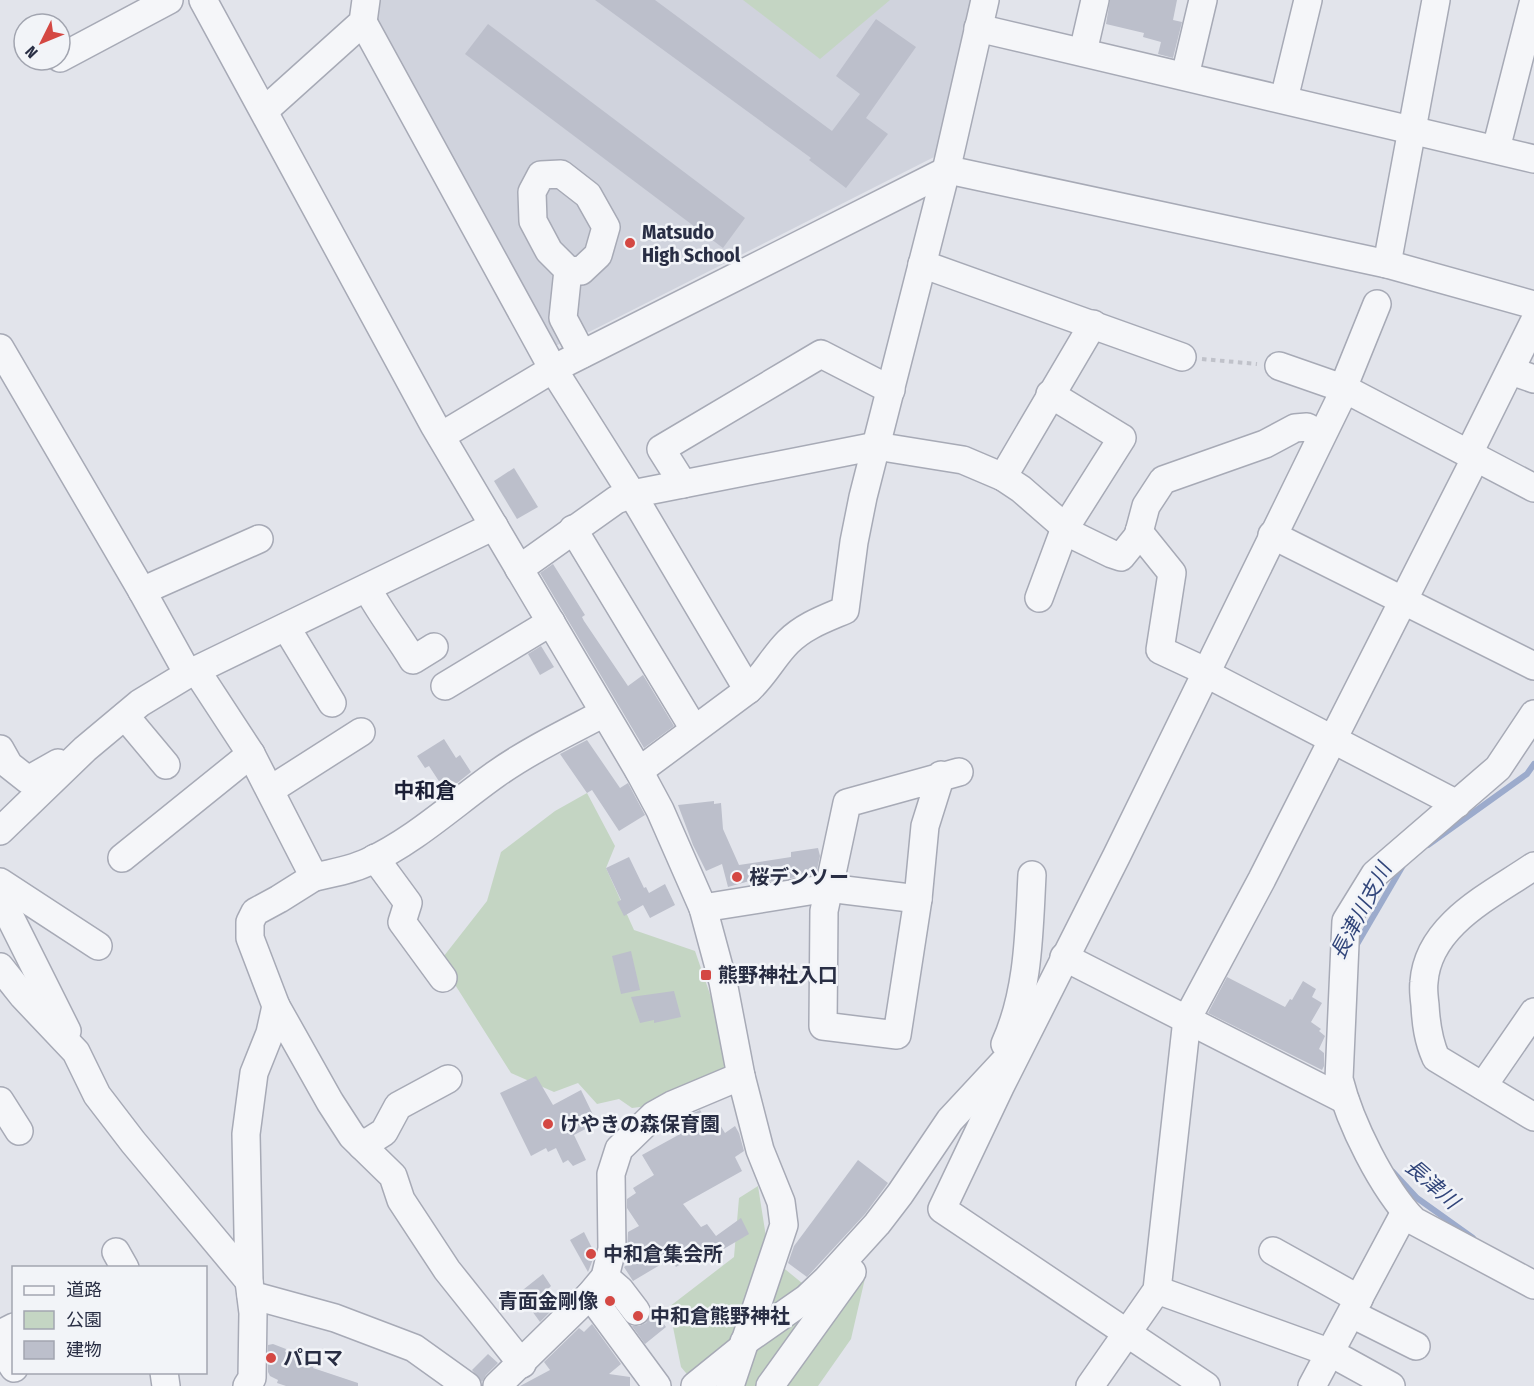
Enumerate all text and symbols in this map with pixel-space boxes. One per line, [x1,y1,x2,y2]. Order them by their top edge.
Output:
north arrow [12,12,72,72]
text: N [21,42,42,62]
place label: Matsudo High School [642,220,741,267]
marker: Matsudo High School [623,236,637,250]
district label: 中和倉 [394,778,457,804]
water label: 長津川支川 [1325,857,1398,963]
place label: 桜デンソー [749,865,849,889]
marker: 桜デンソー [730,870,744,884]
place label: 熊野神社入口 [718,963,838,987]
marker: 熊野神社入口 [699,968,713,982]
place label: けやきの森保育園 [560,1112,720,1136]
marker: けやきの森保育園 [541,1117,555,1131]
water label: 長津川 [1400,1154,1466,1216]
place label: 中和倉集会所 [603,1242,723,1266]
marker: 中和倉集会所 [584,1247,598,1261]
legend [12,1266,207,1374]
text: 道路 [66,1279,102,1301]
place label: 青面金剛像 [498,1289,598,1313]
marker: 青面金剛像 [603,1294,617,1308]
place label: 中和倉熊野神社 [650,1304,790,1328]
text: 公園 [66,1309,102,1331]
marker: 中和倉熊野神社 [631,1309,645,1323]
text: 建物 [66,1339,102,1361]
place label: パロマ [283,1346,343,1370]
marker: パロマ [264,1351,278,1365]

